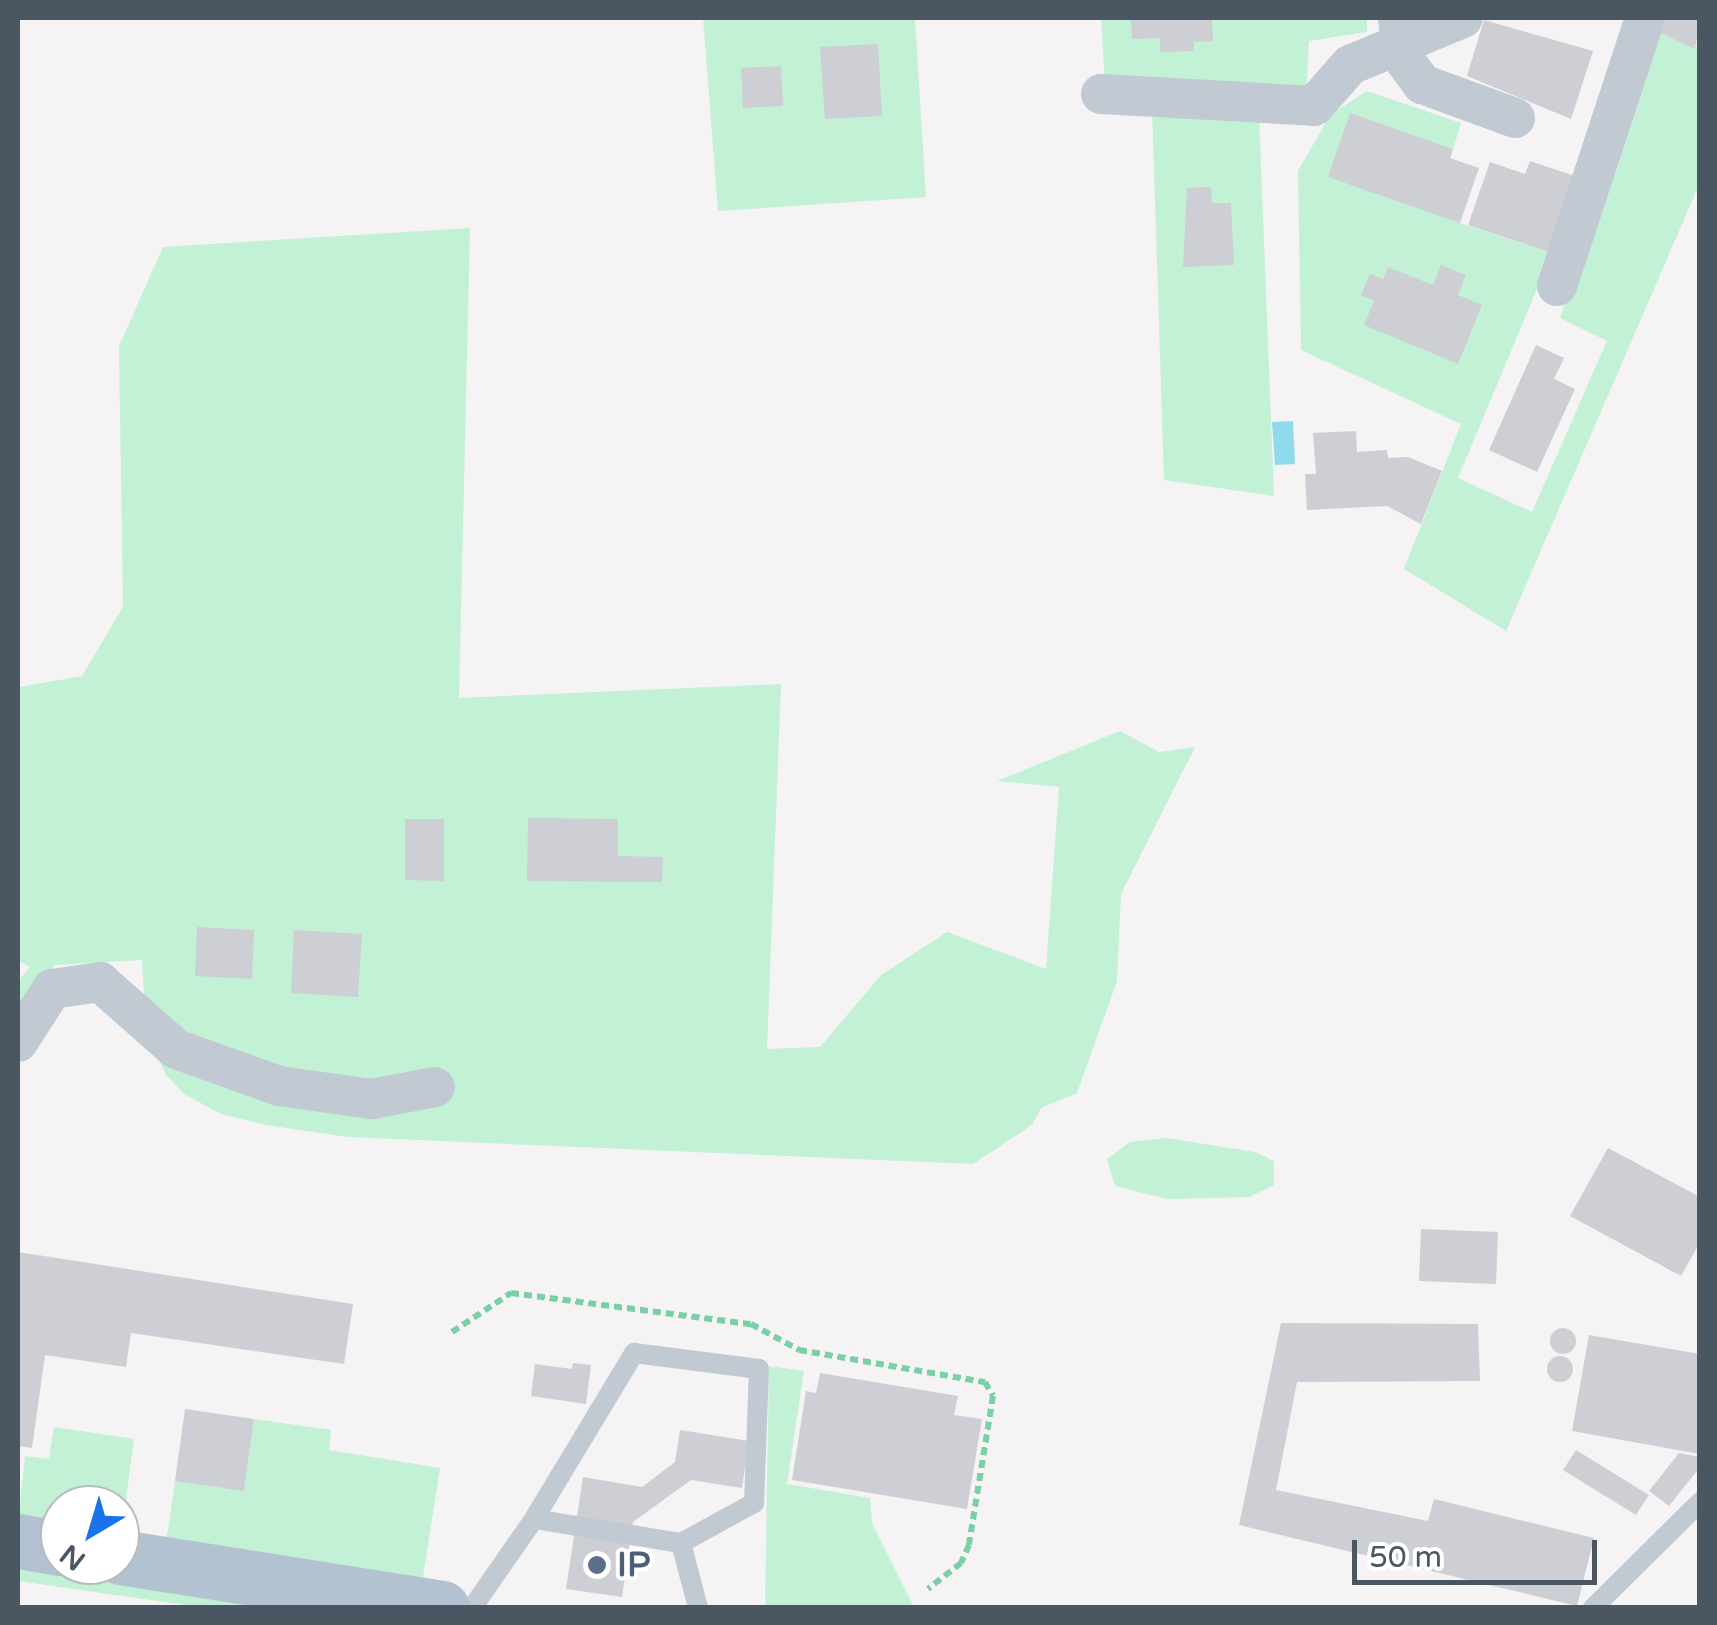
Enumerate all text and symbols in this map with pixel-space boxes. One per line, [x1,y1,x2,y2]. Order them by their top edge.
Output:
north arrow [40,1485,140,1585]
scale bar [1357,1520,1602,1582]
text: N [53,1537,92,1577]
text: 50 m [1369,1539,1442,1576]
place label: IP [617,1544,650,1586]
marker: IP [586,1554,608,1576]

